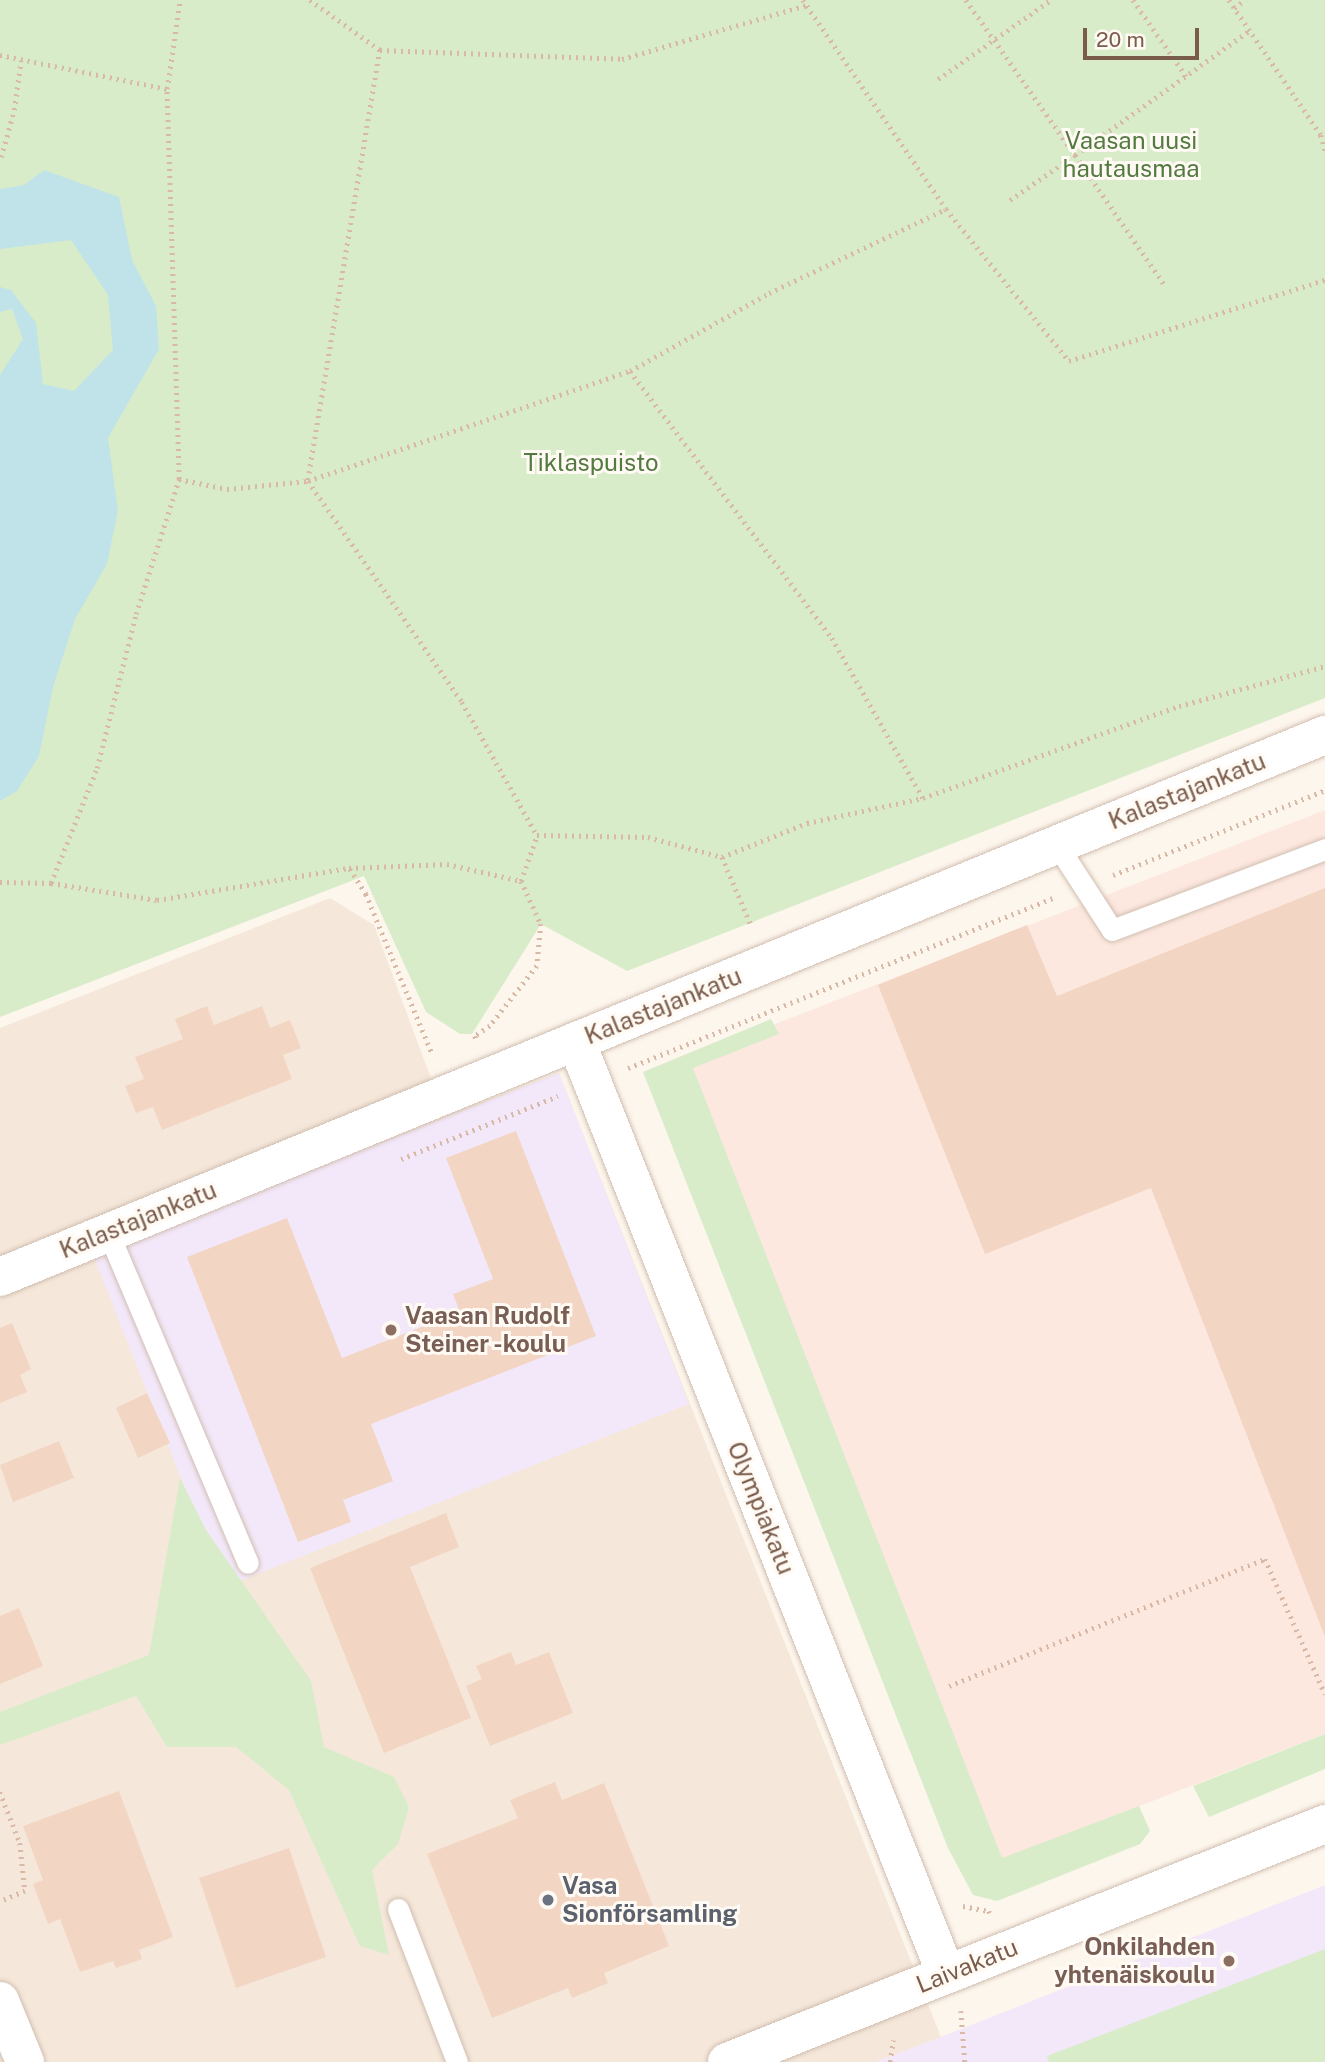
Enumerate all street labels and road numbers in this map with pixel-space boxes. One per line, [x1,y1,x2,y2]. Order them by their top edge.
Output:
street label: Kalastajankatu [1104,746,1270,836]
street label: Kalastajankatu [580,961,746,1051]
street label: Kalastajankatu [55,1175,221,1265]
street label: Olympiakatu [721,1438,801,1578]
street label: Laivakatu [912,1933,1022,1999]

